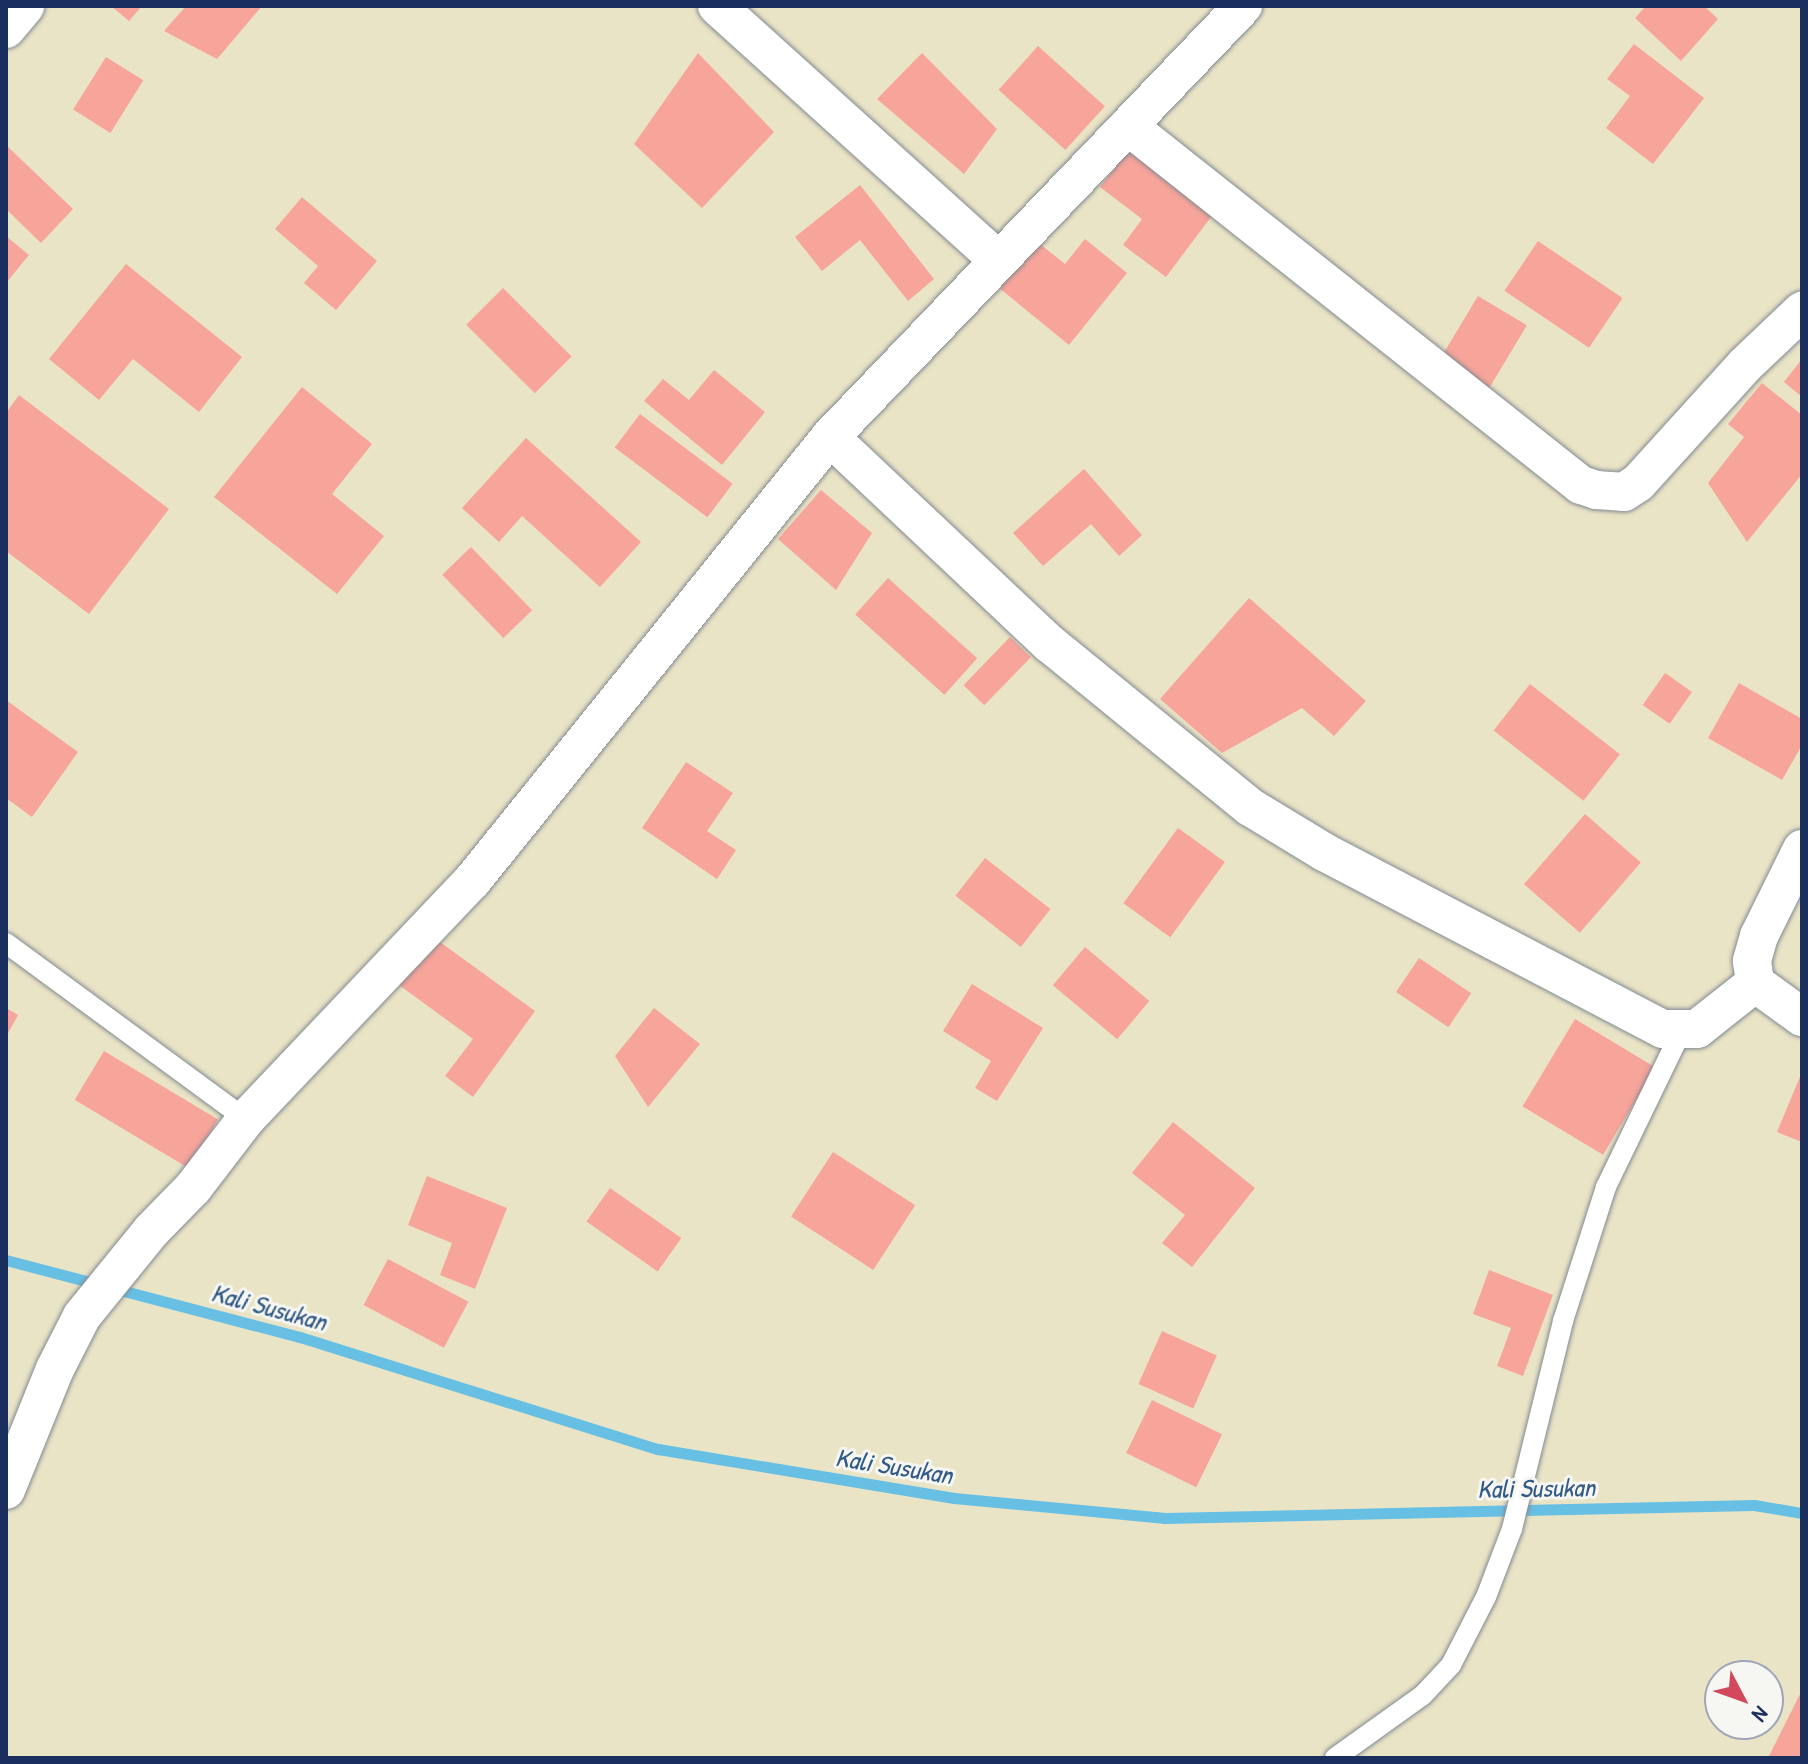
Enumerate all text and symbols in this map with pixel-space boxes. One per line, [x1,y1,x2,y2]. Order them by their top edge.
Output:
water label: Kali Susukan [208,1277,330,1337]
water label: Kali Susukan [833,1441,955,1491]
water label: Kali Susukan [1477,1471,1595,1505]
north arrow [1704,1660,1784,1740]
text: N [1745,1700,1776,1729]

